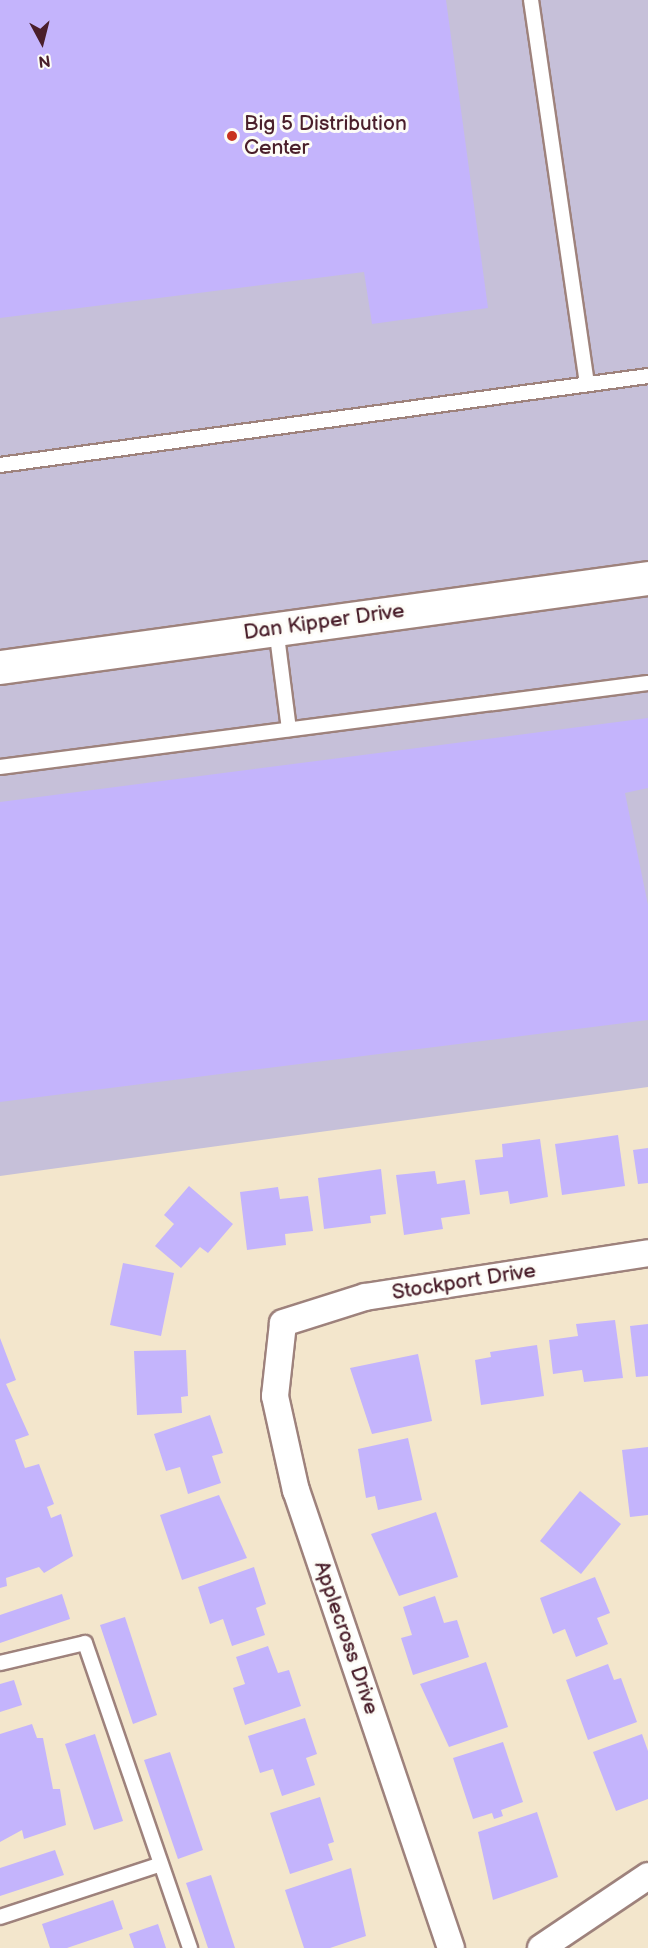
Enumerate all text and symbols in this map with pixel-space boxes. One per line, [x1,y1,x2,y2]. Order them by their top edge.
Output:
north arrow [12,12,72,72]
text: N [37,50,51,71]
place label: Big 5 Distribution Center [244,111,407,161]
marker: Big 5 Distribution Center [225,129,239,143]
street label: Dan Kipper Drive [242,598,406,646]
street label: Stockport Drive [390,1258,538,1306]
street label: Applecross Drive [308,1558,384,1718]

